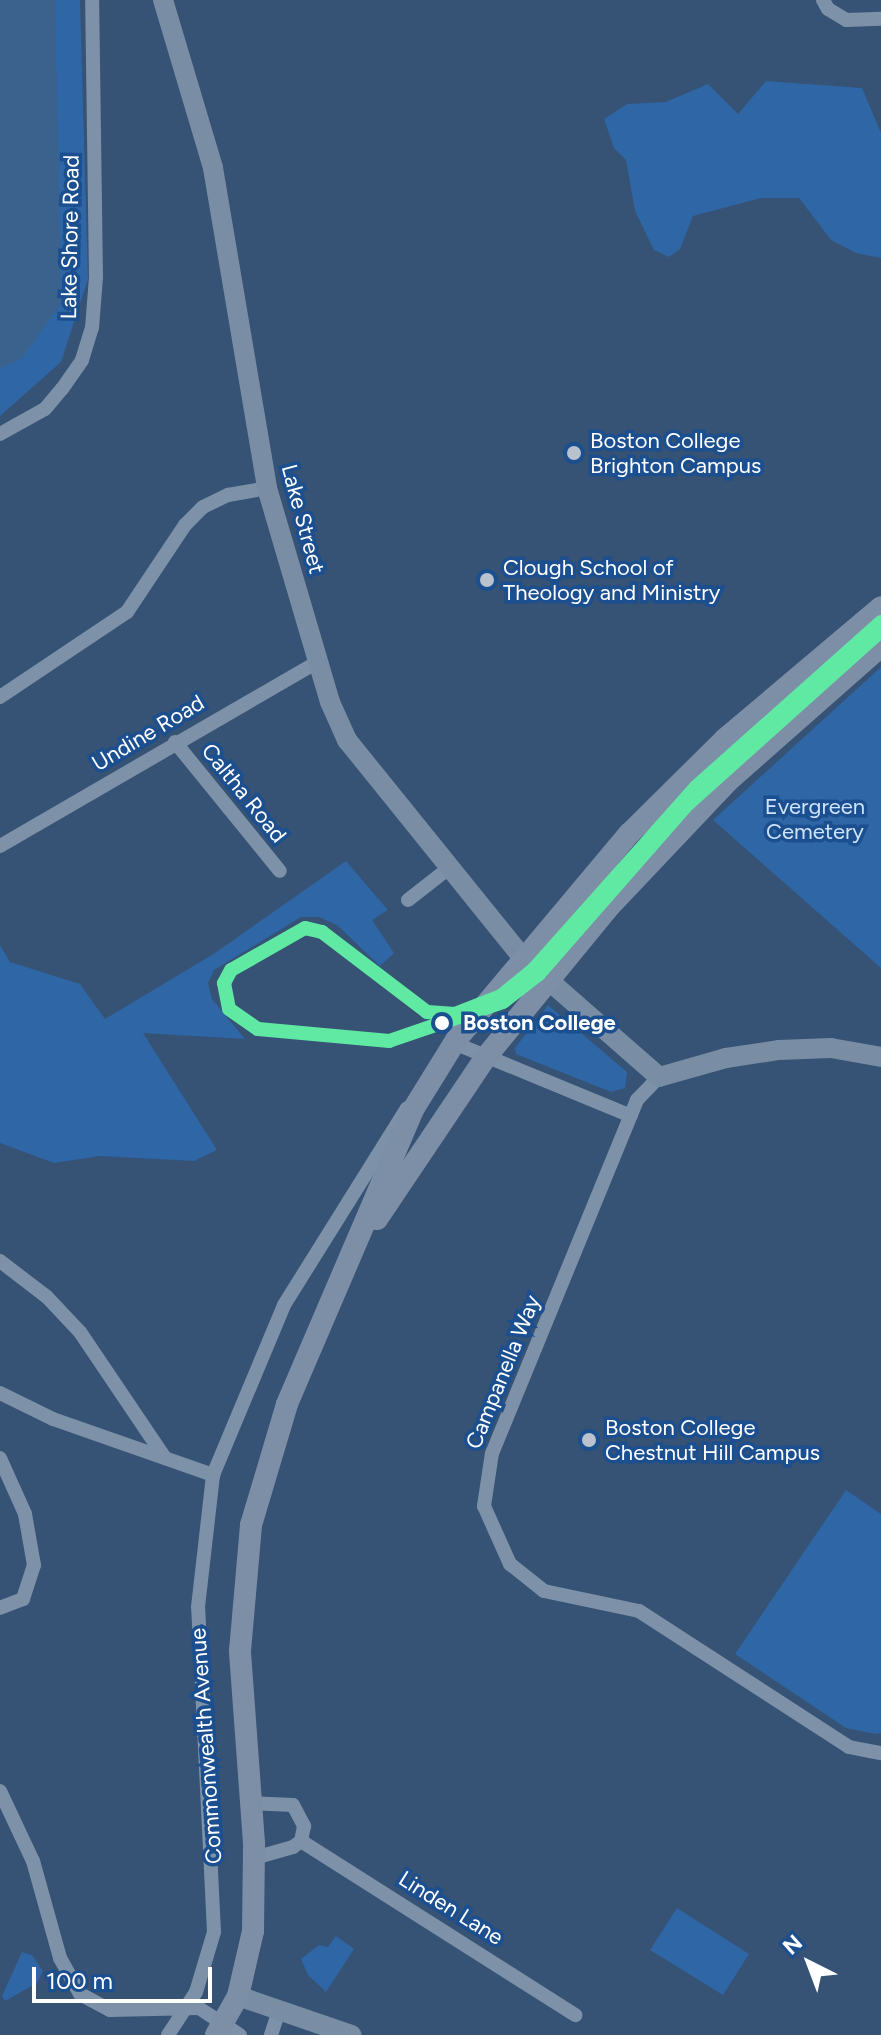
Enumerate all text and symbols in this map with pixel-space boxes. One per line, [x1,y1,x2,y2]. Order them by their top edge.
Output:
street label: Lake Shore Road [55,154,85,320]
place label: Boston College Brighton Campus [590,427,761,478]
marker: Boston College Brighton Campus [565,444,583,462]
street label: Lake Street [276,461,330,577]
place label: Clough School of Theology and Ministry [503,554,720,606]
marker: Clough School of Theology and Ministry [478,571,496,589]
street label: Undine Road [87,689,209,777]
street label: Caltha Road [196,738,292,848]
park label: Evergreen Cemetery [765,793,865,844]
marker: Boston College [428,1009,456,1037]
place label: Boston College [463,1010,616,1036]
street label: Campanella Way [460,1291,546,1453]
place label: Boston College Chestnut Hill Campus [605,1414,820,1466]
marker: Boston College Chestnut Hill Campus [580,1431,598,1449]
street label: Commonwealth Avenue [185,1627,227,1865]
street label: Linden Lane [394,1865,508,1951]
north arrow [769,1923,849,2003]
text: N [777,1929,808,1961]
scale bar [36,1951,216,2001]
text: 100 m [46,1966,113,1995]

